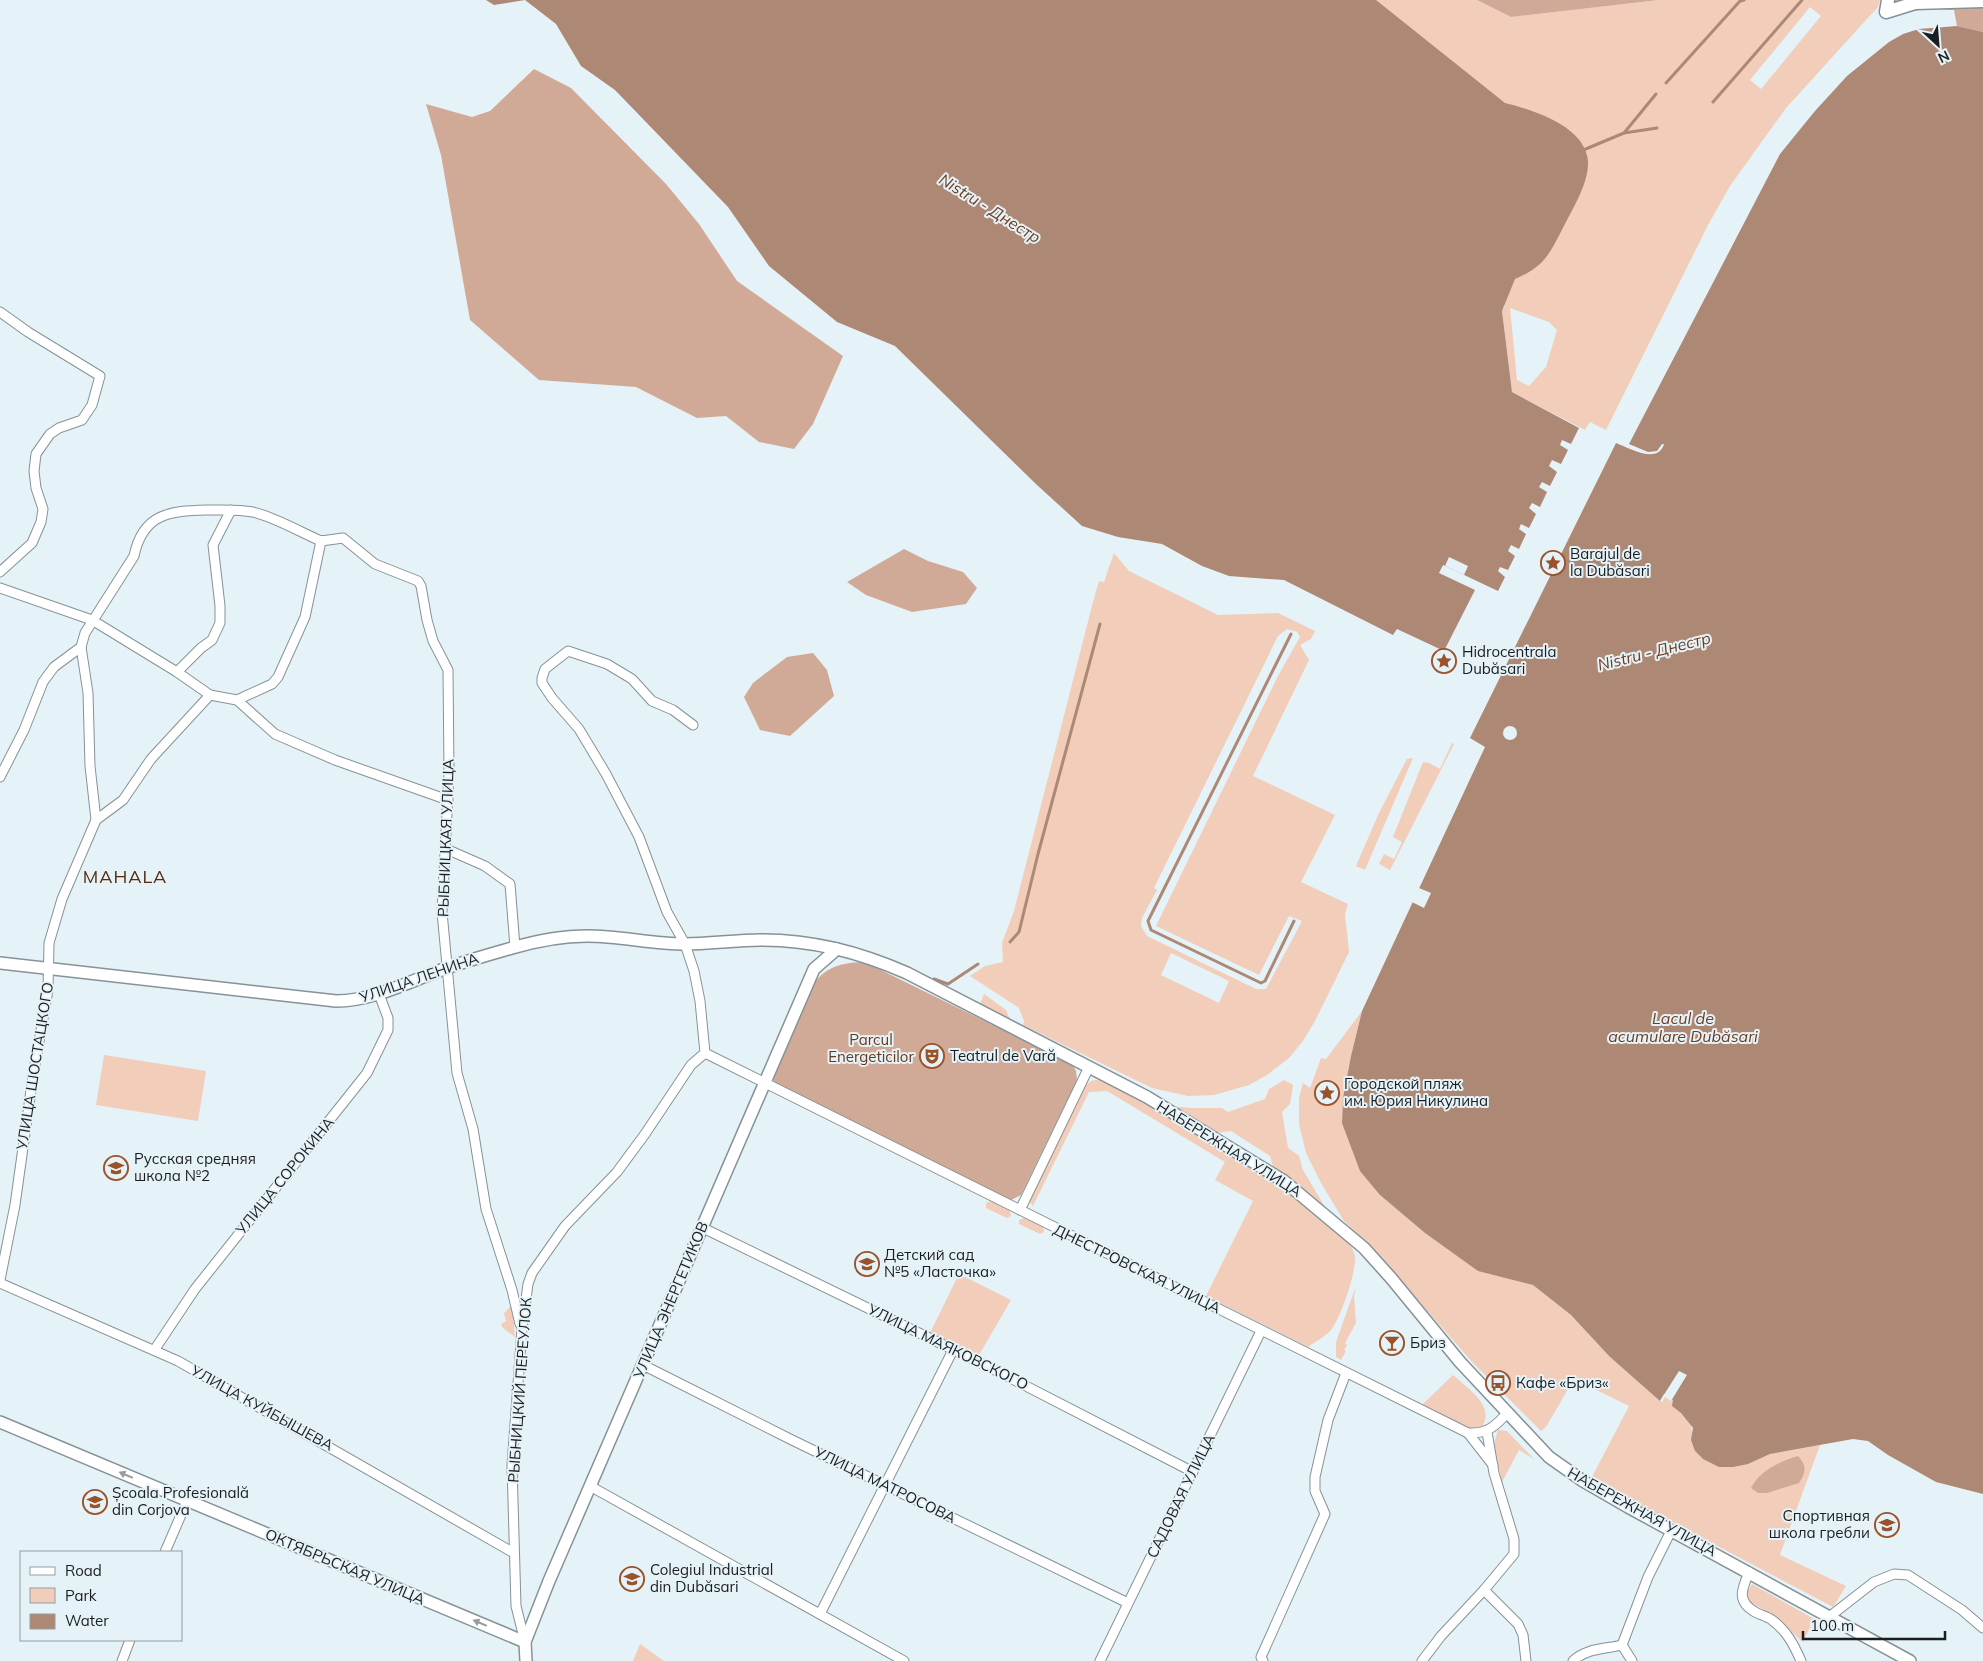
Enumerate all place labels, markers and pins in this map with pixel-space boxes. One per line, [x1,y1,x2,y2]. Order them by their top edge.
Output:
place label: Barajul de la Dubăsari [1570,544,1650,580]
place icon: Barajul de la Dubăsari [1540,550,1566,576]
place label: Hidrocentrala Dubăsari [1462,642,1556,678]
place icon: Hidrocentrala Dubăsari [1431,648,1457,674]
theatre icon: Teatrul de Vară [919,1043,945,1069]
place label: Teatrul de Vară [950,1046,1056,1065]
place label: Городской пляж им. Юрия Никулина [1344,1074,1488,1110]
place icon: Городской пляж им. Юрия Никулина [1314,1080,1340,1106]
place label: Русская средняя школа №2 [134,1149,256,1185]
school or university icon: Русская средняя школа №2 [103,1155,129,1181]
place label: Детский сад №5 «Ласточка» [884,1245,996,1281]
school or university icon: Детский сад №5 «Ласточка» [854,1251,880,1277]
bar icon: Бриз [1379,1330,1405,1356]
place label: Бриз [1410,1333,1446,1352]
bus stop icon: Кафе «Бриз« [1485,1370,1511,1396]
place label: Кафе «Бриз« [1516,1373,1609,1392]
place label: Școala Profesională din Corjova [112,1483,249,1519]
school or university icon: Școala Profesională din Corjova [82,1489,108,1515]
place label: Спортивная школа гребли [1769,1506,1870,1542]
school or university icon: Спортивная школа гребли [1874,1512,1900,1538]
place label: Colegiul Industrial din Dubăsari [650,1560,773,1596]
school or university icon: Colegiul Industrial din Dubăsari [619,1566,645,1592]

